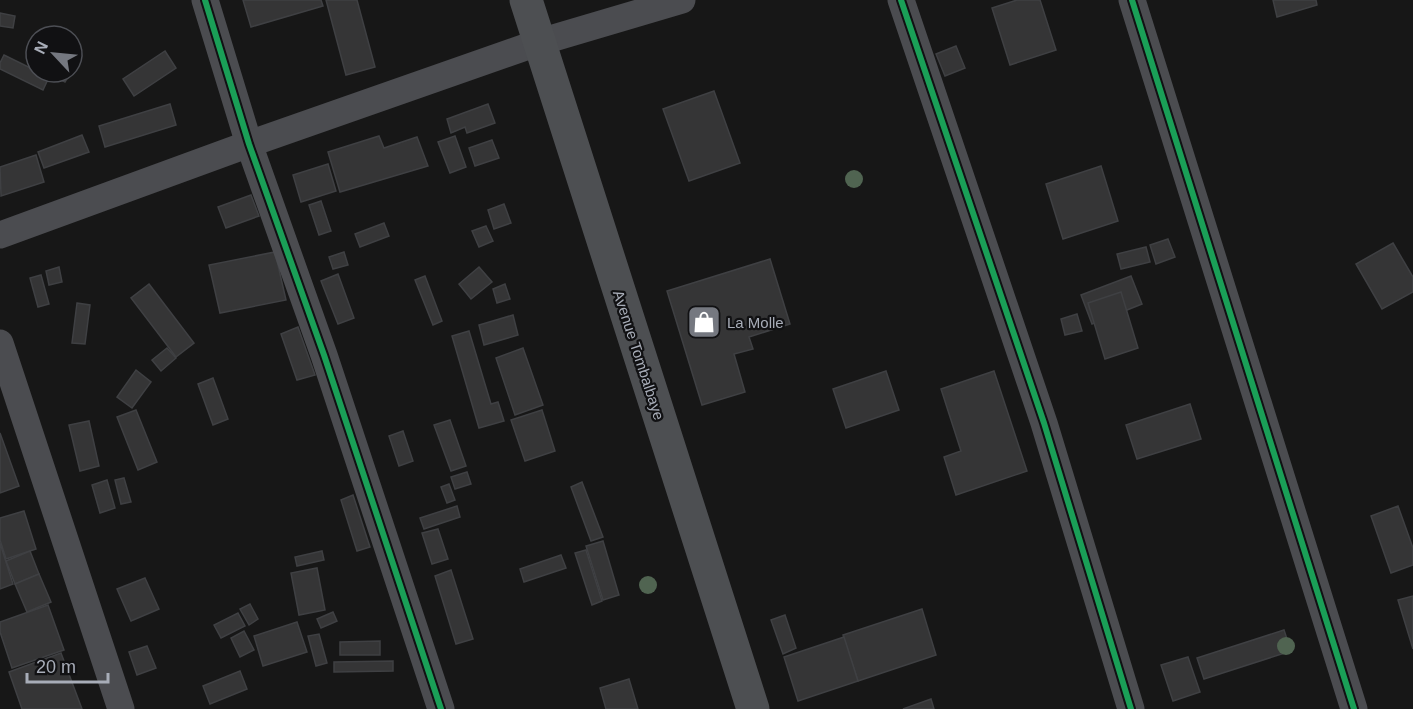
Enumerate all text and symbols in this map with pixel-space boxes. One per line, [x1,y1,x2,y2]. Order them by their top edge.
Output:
north arrow [24,24,84,84]
text: N [31,39,51,57]
street label: Avenue Tombalbaye [610,288,668,422]
shop icon: La Molle [686,304,722,340]
place label: La Molle [727,314,784,331]
scale bar [27,646,108,684]
text: 20 m [36,657,76,677]

